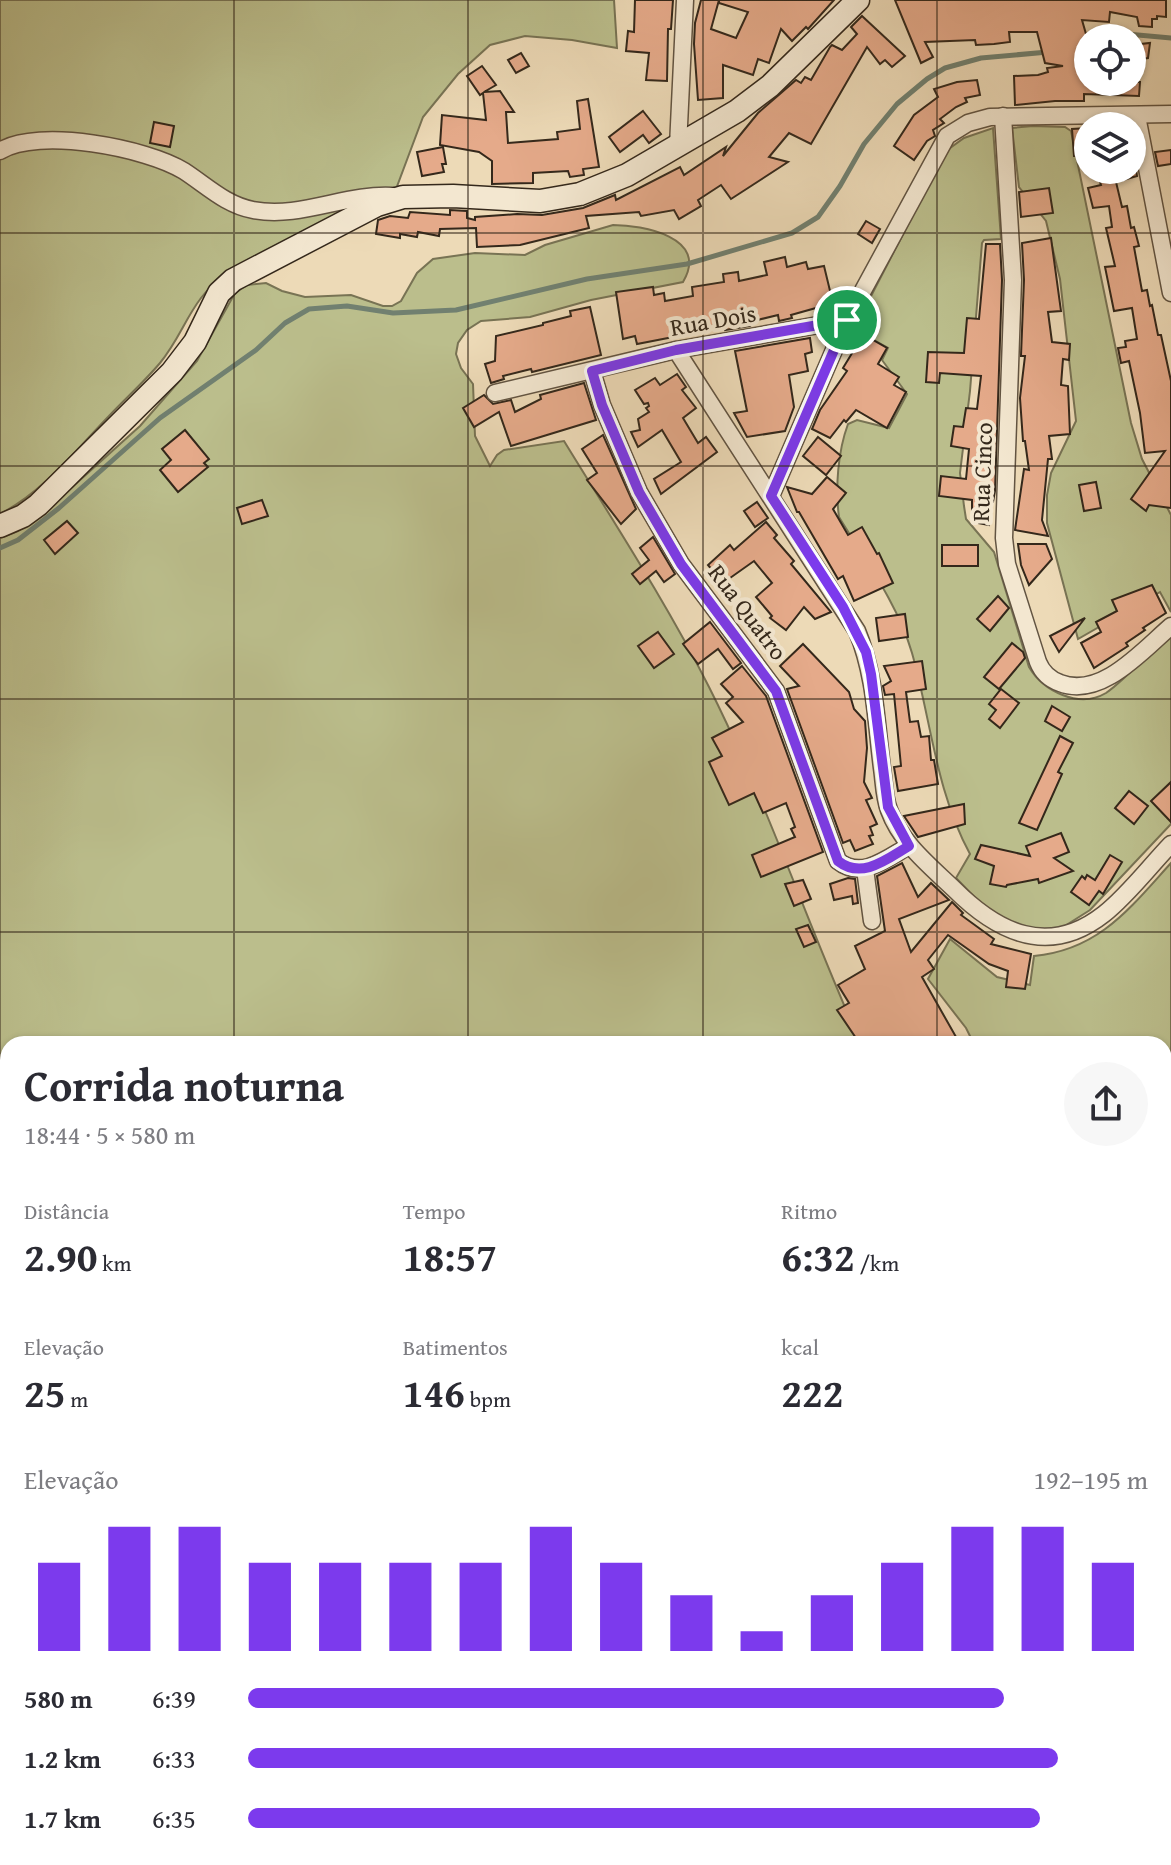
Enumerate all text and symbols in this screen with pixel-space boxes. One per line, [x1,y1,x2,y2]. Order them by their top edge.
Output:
map controls [1074,24,1146,184]
button: locate [1074,24,1146,96]
button: layers [1074,112,1146,184]
pin [813,286,881,354]
street label: Rua Dois [667,295,759,345]
icon: arrive [825,298,869,342]
street label: Rua Cinco [963,422,1001,522]
street label: Rua Quatro [700,557,796,667]
text: Corrida noturna [24,1053,344,1117]
button: share [1064,1062,1148,1146]
text: 18:44 · 5 × 580 m [24,1115,195,1154]
text: Distância [24,1195,109,1227]
text: Tempo [403,1195,466,1227]
text: Ritmo [781,1195,837,1227]
text: 2.90 [24,1227,97,1286]
text: 18:57 [403,1227,497,1286]
text: 6:32 [781,1227,855,1286]
text: km [97,1247,131,1279]
text: /km [855,1247,899,1279]
text: Elevação [24,1331,104,1363]
text: Batimentos [403,1331,508,1363]
text: kcal [781,1331,819,1363]
text: 25 [24,1363,65,1422]
text: 146 [403,1363,465,1422]
text: 222 [781,1363,844,1422]
text: m [65,1383,88,1415]
text: bpm [465,1383,511,1415]
text: Elevação [24,1460,118,1499]
text: 192–195 m [1034,1460,1148,1499]
text: 580 m [24,1679,92,1718]
text: 6:39 [152,1679,196,1718]
text: 1.2 km [24,1739,101,1778]
text: 6:33 [152,1739,196,1778]
text: 1.7 km [24,1799,101,1838]
text: 6:35 [152,1799,196,1838]

